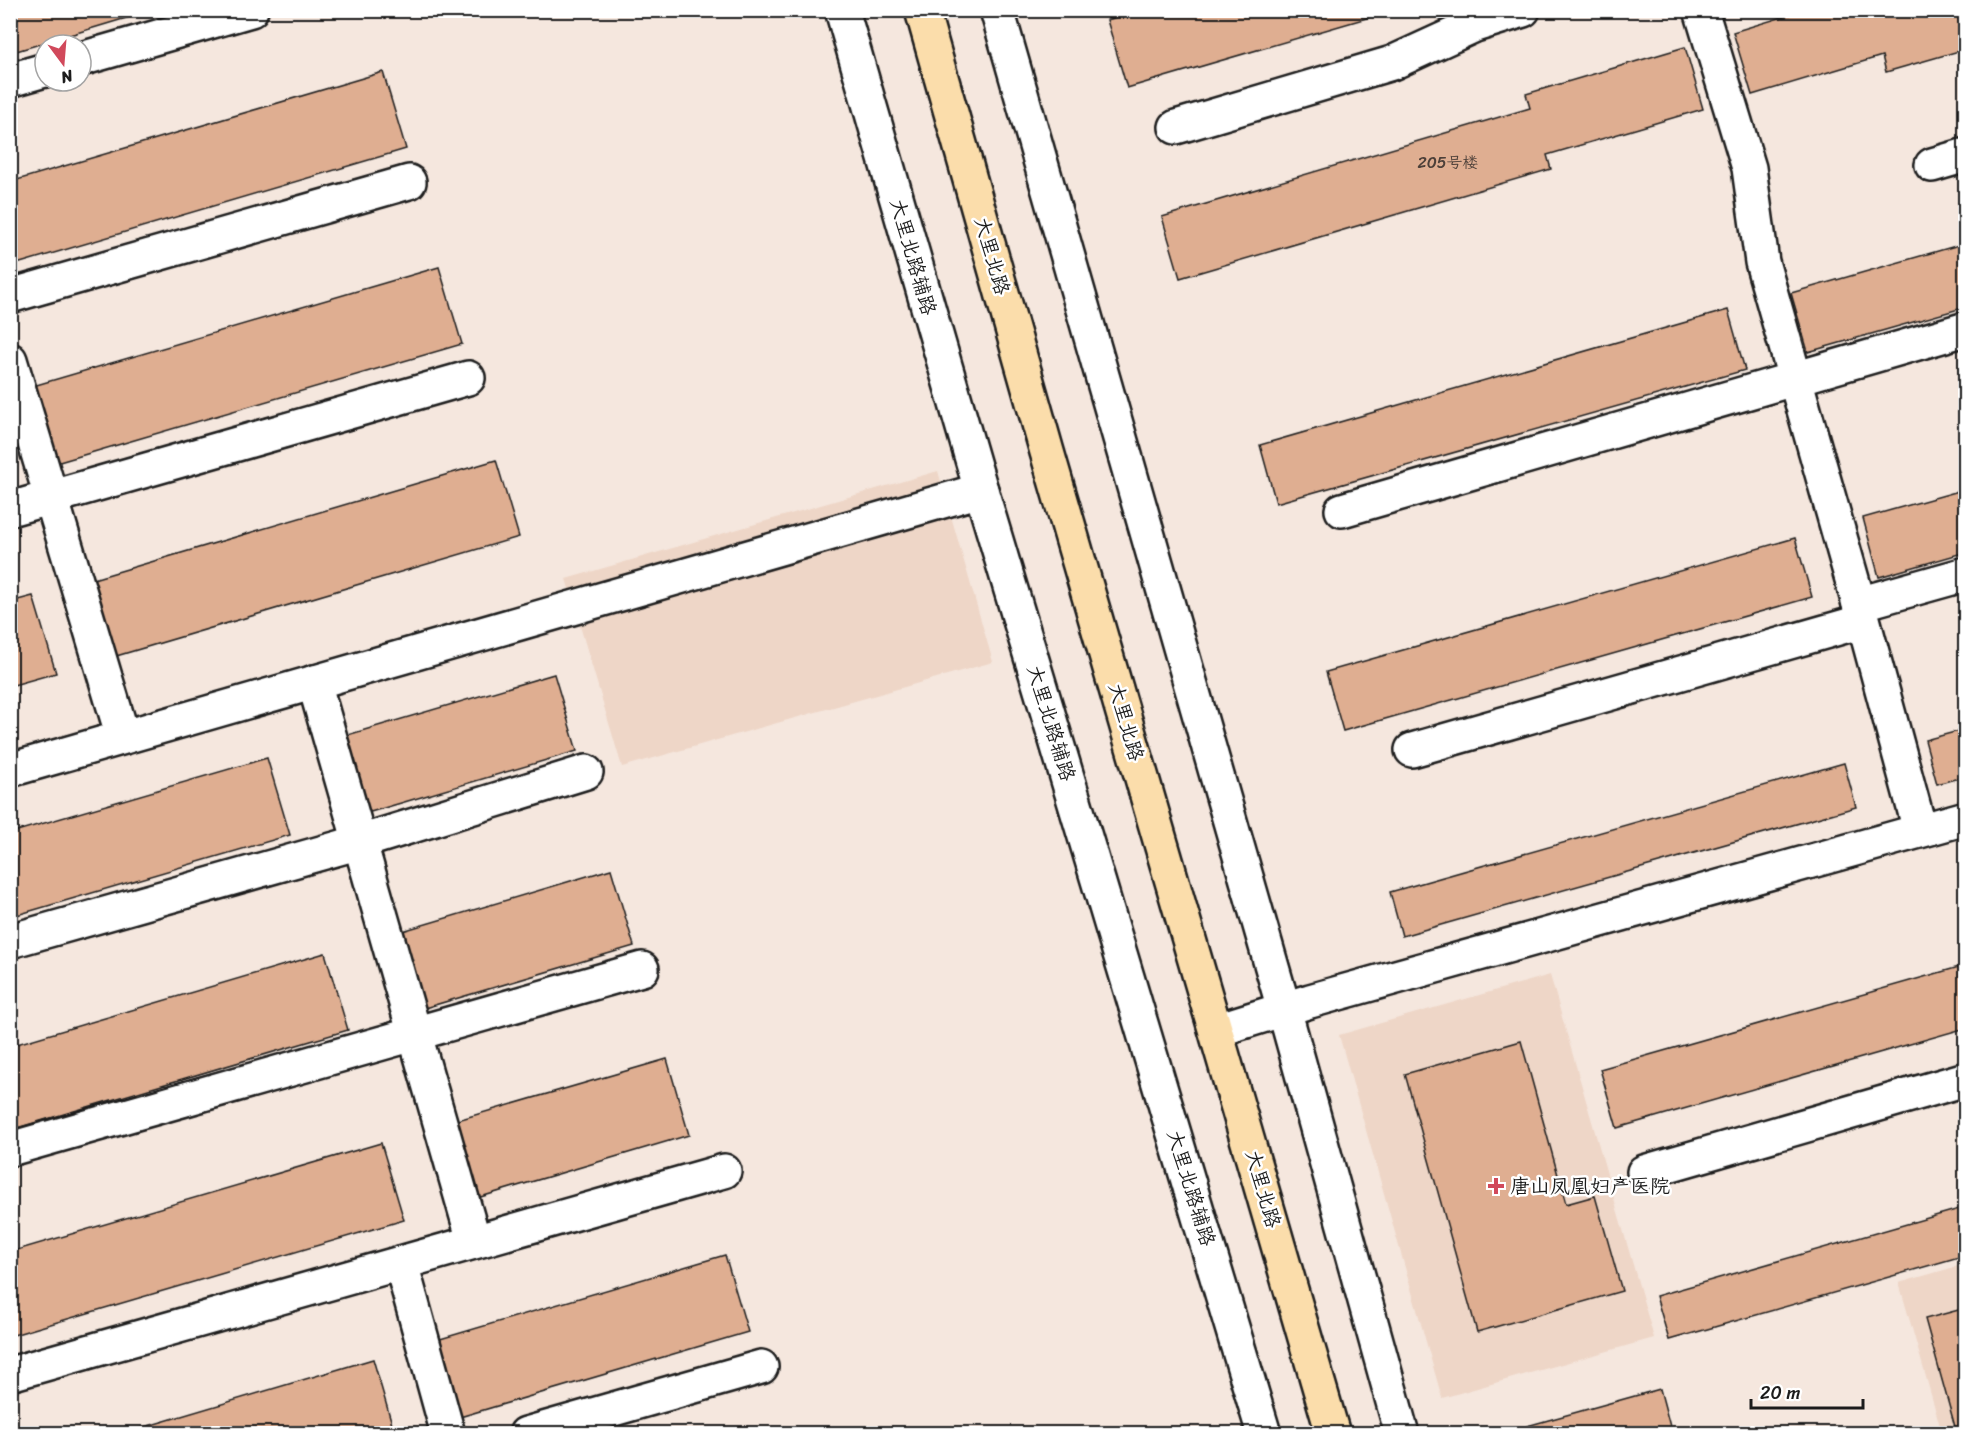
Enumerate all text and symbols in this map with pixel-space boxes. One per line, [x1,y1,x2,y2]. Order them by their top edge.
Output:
north arrow [33,33,93,93]
text: N [57,61,77,93]
house number: 205号楼 [1417,148,1479,177]
street label: 大里北路辅路 [880,195,947,320]
street label: 大里北路 [964,213,1020,300]
street label: 大里北路辅路 [1017,661,1086,786]
street label: 大里北路 [1098,679,1154,766]
street label: 大里北路辅路 [1157,1126,1226,1251]
street label: 大里北路 [1235,1146,1291,1233]
place label: 唐山凤凰妇产医院 [1510,1169,1670,1204]
marker: 唐山凤凰妇产医院 [1487,1177,1505,1195]
scale bar [1751,1372,1864,1410]
text: 20 m [1760,1377,1800,1409]

